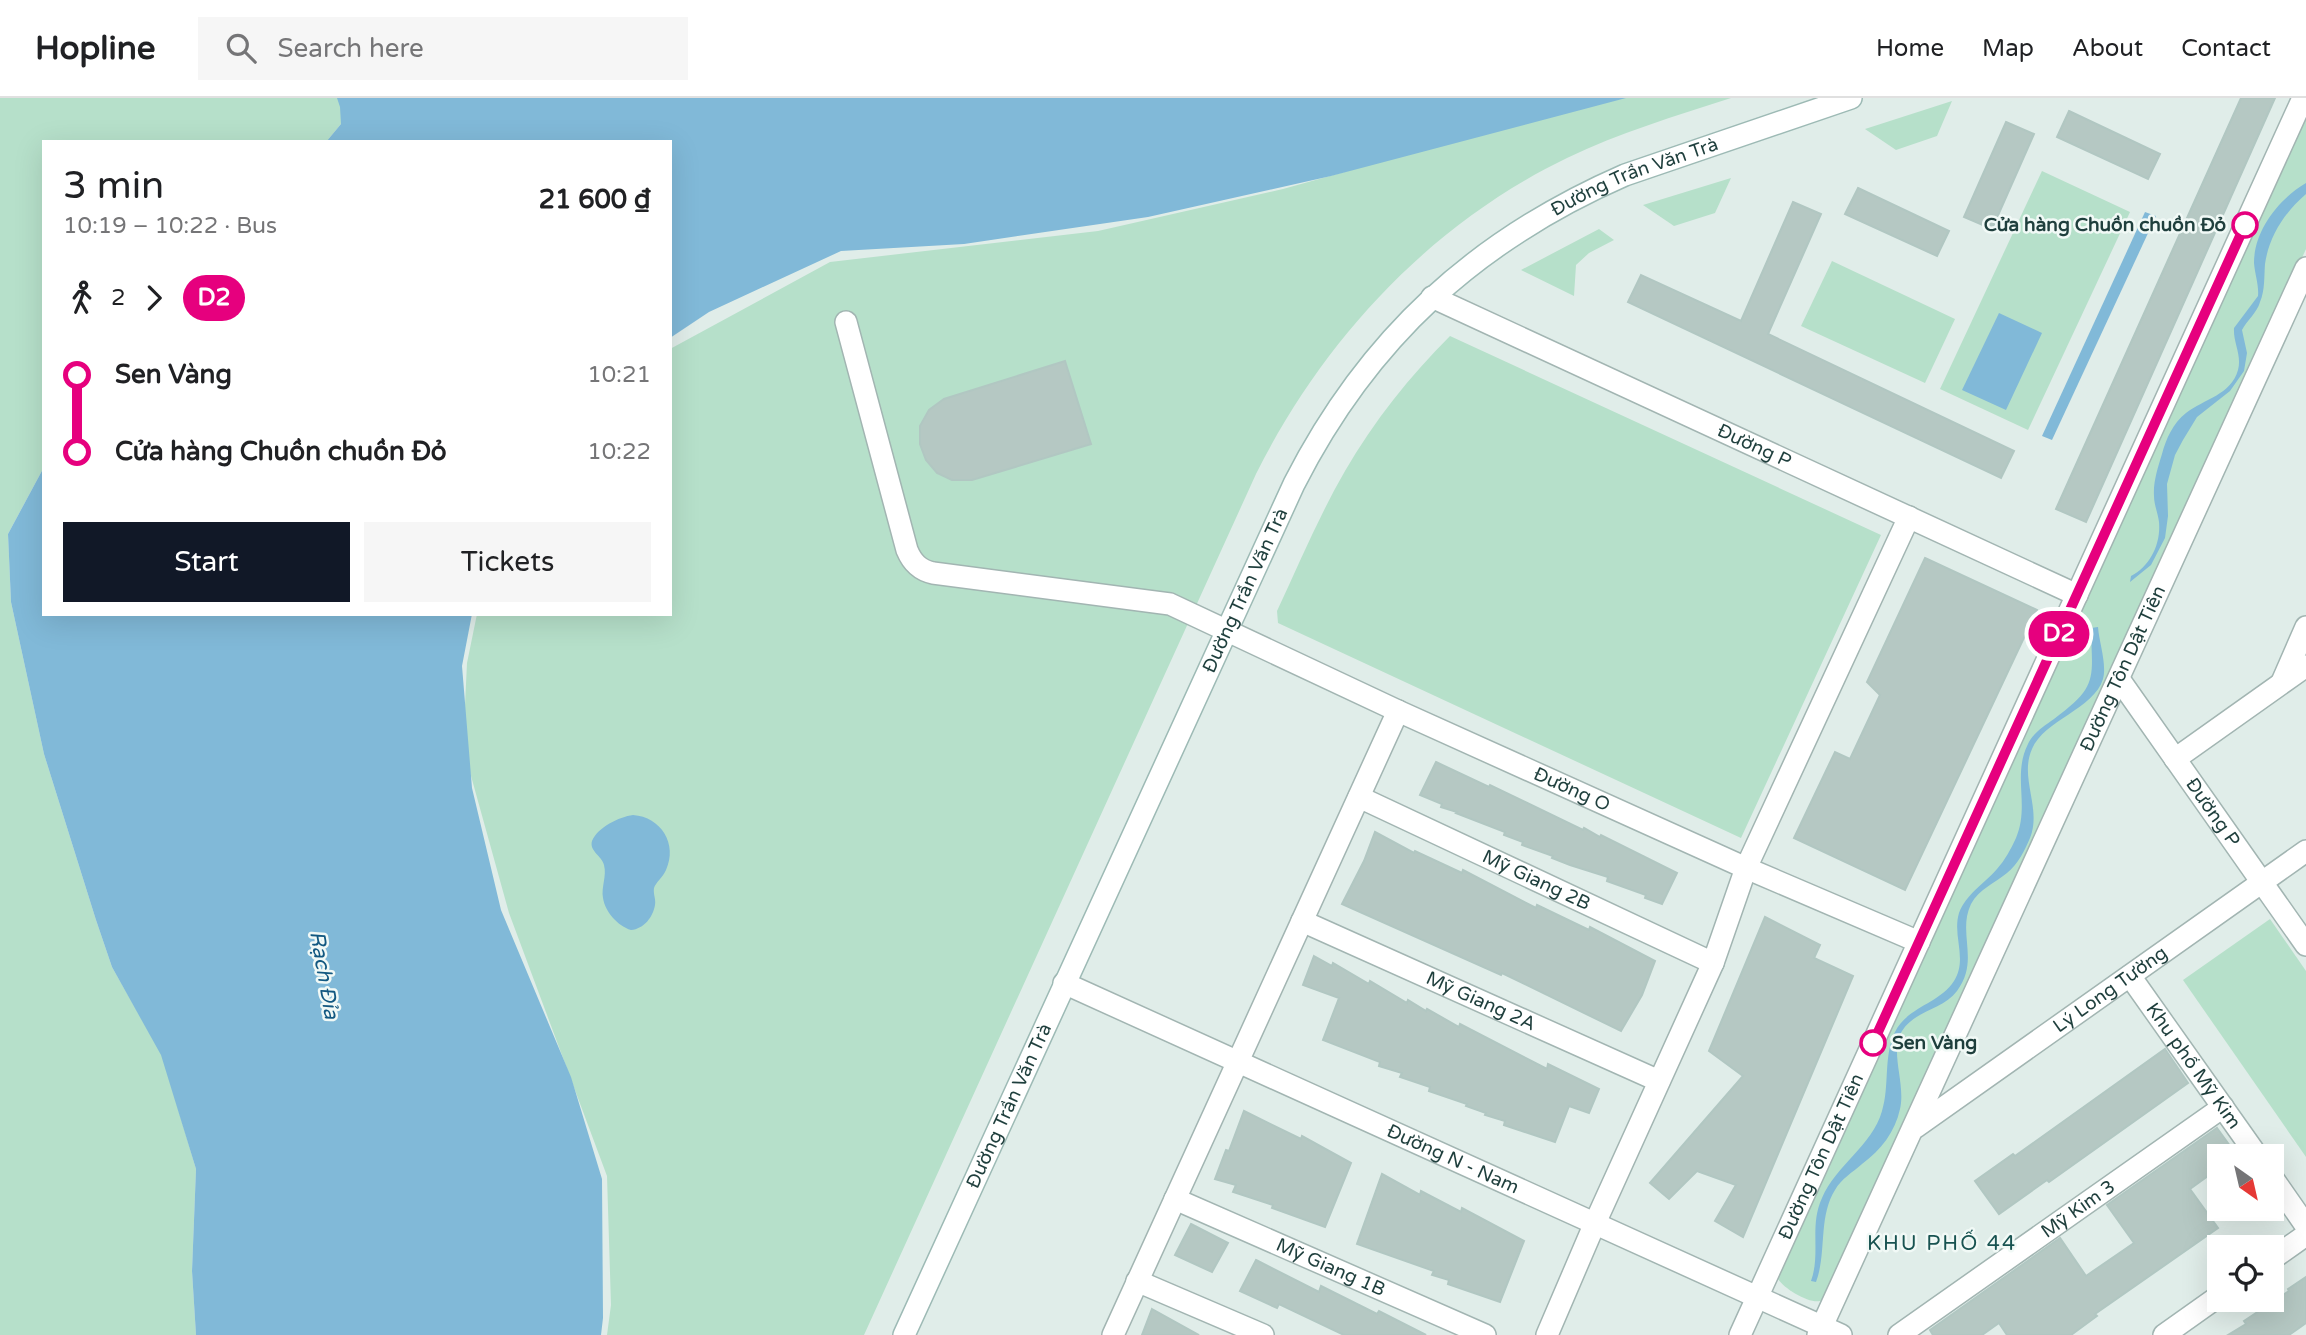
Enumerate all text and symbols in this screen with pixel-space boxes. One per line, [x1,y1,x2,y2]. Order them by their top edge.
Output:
search box [198,17,688,80]
text: Hopline [35,29,156,68]
icon: search [222,29,260,67]
text: Search here [278,33,424,64]
text: Home [1876,34,1944,63]
text: Map [1982,34,2034,63]
text: About [2072,34,2143,63]
text: Contact [2181,34,2271,63]
street label: Đường Trần Văn Trà [1547,133,1721,221]
text: 3 min [63,163,164,209]
text: 21 600 ₫ [539,184,651,215]
text: 10:19 – 10:22 · Bus [63,212,277,240]
marker: Cửa hàng Chuồn chuồn Đỏ [2232,212,2258,238]
place label: Cửa hàng Chuồn chuồn Đỏ [1984,214,2226,237]
icon: walk [63,279,101,317]
icon: forward [135,279,173,317]
text: D2 [197,283,231,312]
text: 2 [111,284,125,312]
text: Sen Vàng [115,359,232,390]
text: 10:21 [587,361,651,389]
street label: Đường P [1714,419,1795,473]
text: Cửa hàng Chuồn chuồn Đỏ [115,436,447,467]
text: 10:22 [587,438,651,466]
street label: Đường Trần Văn Trà [1198,505,1292,676]
button: Start [63,522,350,602]
button: Tickets [364,522,651,602]
street label: Đường Tôn Dật Tiên [2075,582,2170,755]
line badge: D2 [2028,611,2090,657]
text: D2 [2042,619,2076,648]
street label: Đường O [1530,763,1614,816]
street label: Đường P [2181,774,2245,851]
street label: Mỹ Giang 2B [1479,845,1594,915]
water label: Rạch Đỉa [304,929,344,1022]
street label: Lý Long Tường [2049,942,2172,1037]
street label: Mỹ Giang 2A [1423,967,1539,1035]
street label: Khu phố Mỹ Kim [2141,999,2246,1133]
street label: Đường Trần Văn Trà [962,1020,1056,1192]
marker: Sen Vàng [1860,1030,1886,1056]
place label: Sen Vàng [1892,1032,1977,1055]
street label: Đường Tôn Dật Tiên [1774,1070,1868,1243]
street label: Đường N - Nam [1384,1120,1522,1199]
north arrow [2207,1144,2284,1222]
map controls [2207,1144,2284,1312]
street label: Mỹ Kim 3 [2037,1175,2119,1242]
district label: KHU PHỐ 44 [1867,1229,2017,1256]
street label: Mỹ Giang 1B [1273,1234,1389,1301]
button: locate [2207,1235,2284,1312]

